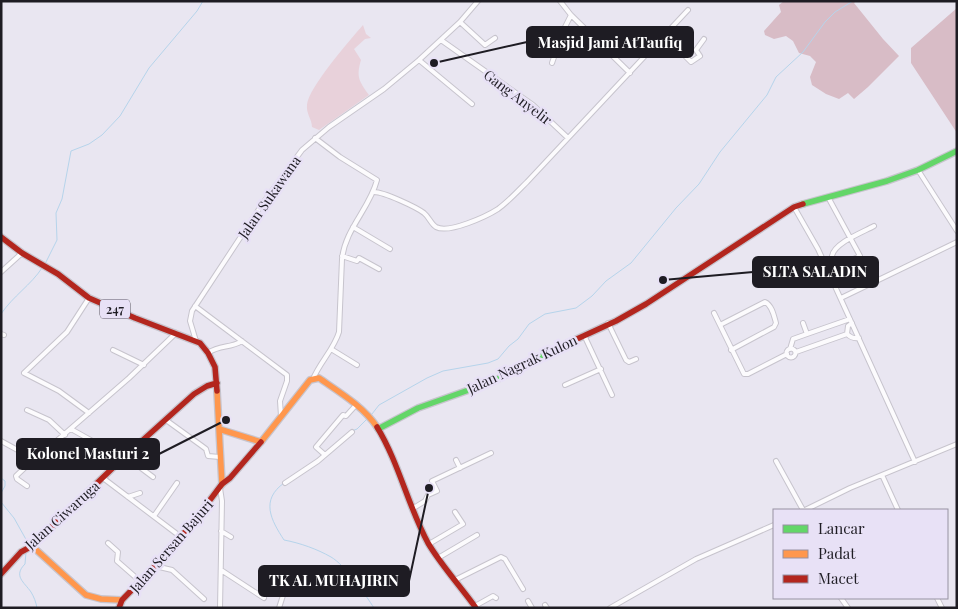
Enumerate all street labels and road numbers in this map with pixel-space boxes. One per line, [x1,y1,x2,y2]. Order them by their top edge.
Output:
street label: Gang Anyelir [480,65,557,129]
street label: Jalan Sukawana [233,152,305,243]
road number: 247 [100,300,130,318]
street label: Jalan Nagrak Kulon [463,330,581,398]
street label: Jalan Ciwaruga [20,476,103,554]
street label: Jalan Sersan Bajuri [124,495,217,597]

